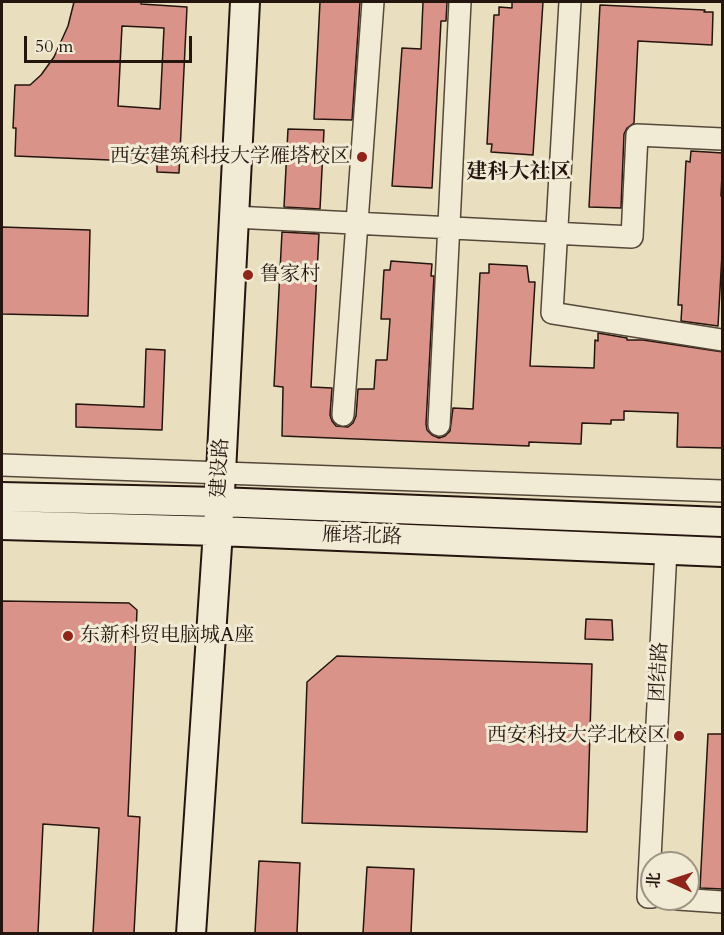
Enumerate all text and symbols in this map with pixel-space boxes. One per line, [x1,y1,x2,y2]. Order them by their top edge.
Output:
scale bar [27,24,195,62]
text: 50 m [35,34,74,59]
place label: 西安建筑科技大学雁塔校区 [110,145,350,169]
marker: 西安建筑科技大学雁塔校区 [355,150,369,164]
district label: 建科大社区 [467,160,571,186]
place label: 鲁家村 [260,263,320,287]
marker: 鲁家村 [241,268,255,282]
street label: 建设路 [207,437,235,499]
street label: 雁塔北路 [322,524,402,550]
place label: 东新科贸电脑城A座 [80,624,254,648]
marker: 东新科贸电脑城A座 [61,629,75,643]
street label: 团结路 [646,641,674,703]
place label: 西安科技大学北校区 [487,724,667,748]
marker: 西安科技大学北校区 [672,729,686,743]
north arrow [640,851,700,911]
text: 北 [643,872,665,889]

